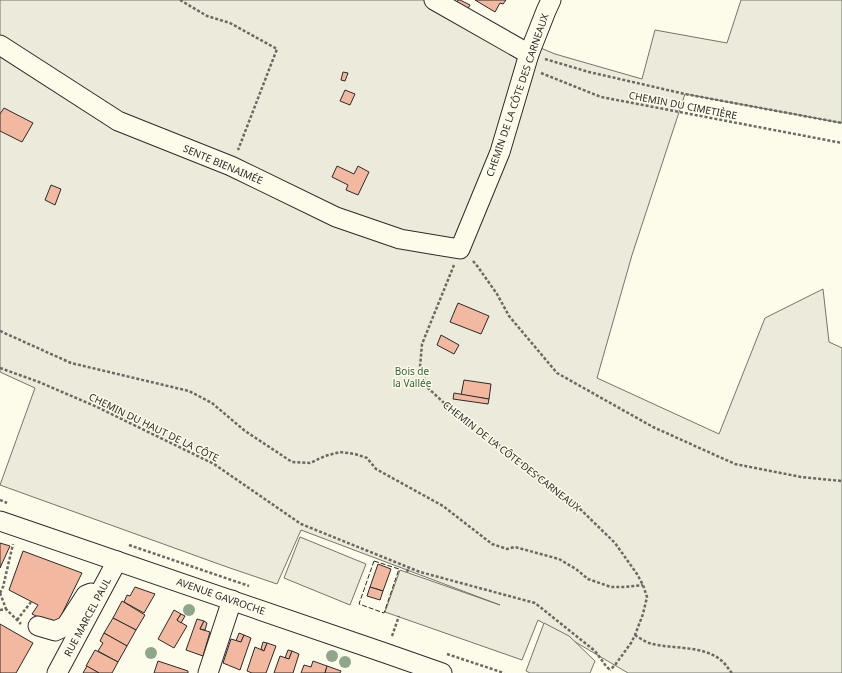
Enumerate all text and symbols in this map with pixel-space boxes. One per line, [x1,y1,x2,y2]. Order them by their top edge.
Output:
street label: CHEMIN DE LA CÔTE DES CARNEAUX [482,11,552,178]
street label: CHEMIN DU CIMETIÈRE [628,88,738,122]
street label: SENTE BIENAIMÉE [181,141,265,187]
park label: Bois de la Vallée [393,364,432,390]
street label: CHEMIN DU HAUT DE LA CÔTE [87,389,221,465]
street label: CHEMIN DE LA CÔTE DES CARNEAUX [440,398,584,514]
street label: AVENUE GAVROCHE [175,574,267,618]
street label: RUE MARCEL PAUL [60,575,114,659]

